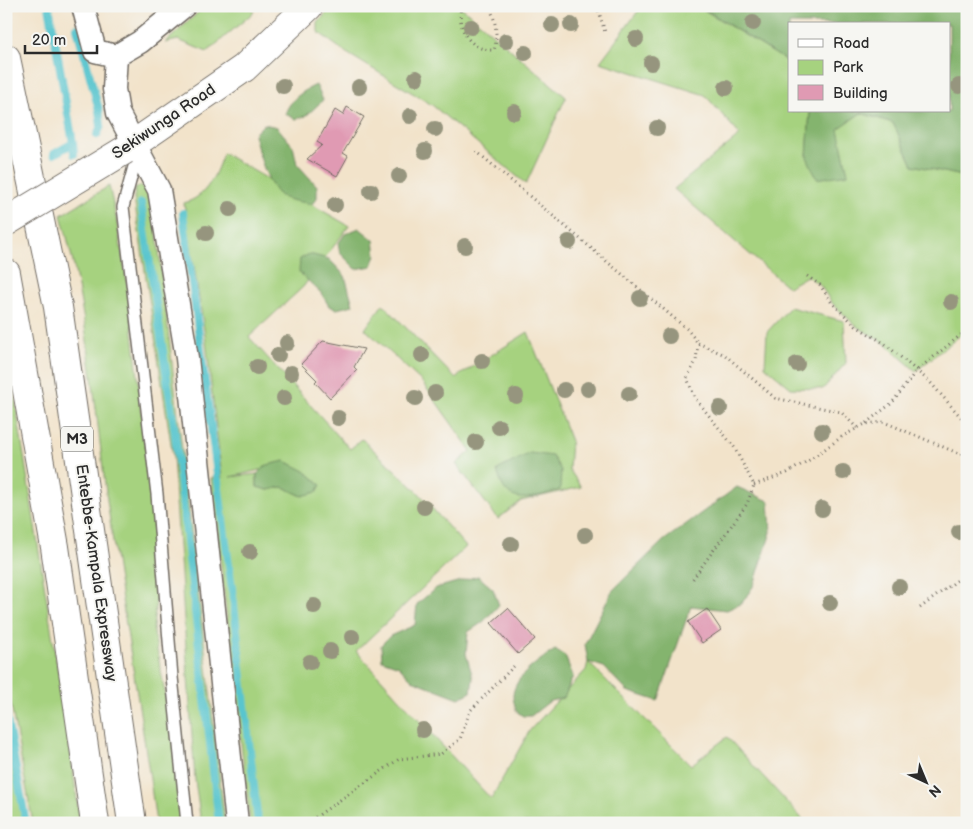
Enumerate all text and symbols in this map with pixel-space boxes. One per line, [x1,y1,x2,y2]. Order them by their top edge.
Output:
scale bar [25,22,98,54]
legend [788,22,950,112]
text: 20 m [32,31,66,50]
text: Road [833,34,869,53]
text: Park [833,58,864,77]
street label: Sekiwunga Road [109,80,219,164]
text: Building [833,84,888,103]
road number: M3 [61,426,93,452]
street label: Entebbe-Kampala Expressway [71,463,121,684]
north arrow [900,756,950,806]
text: N [925,781,944,801]

